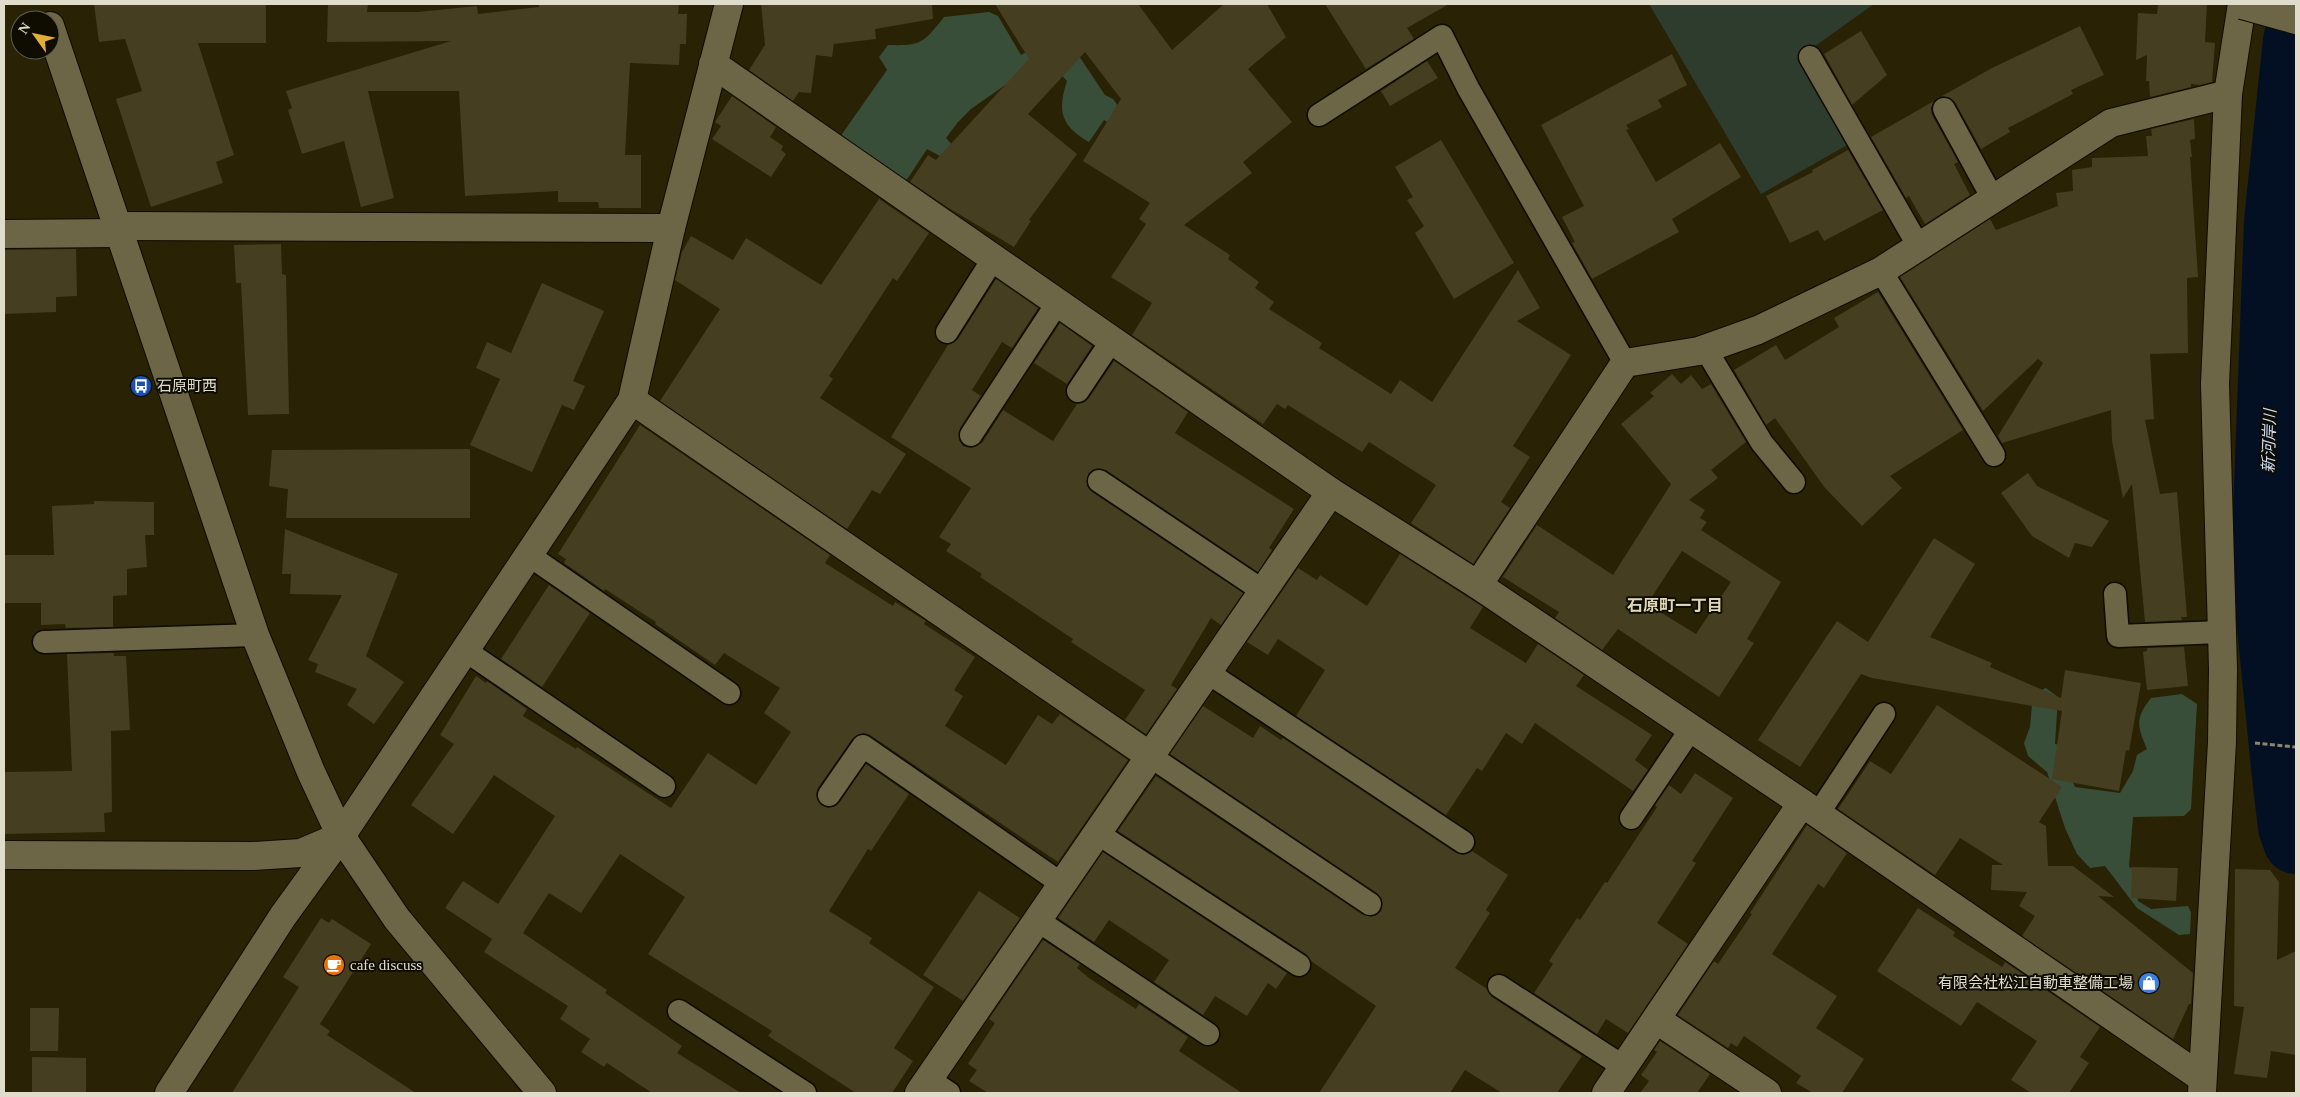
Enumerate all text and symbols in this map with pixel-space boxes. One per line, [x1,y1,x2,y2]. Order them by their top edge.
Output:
north arrow [10,10,60,60]
text: N [15,20,34,37]
bus stop icon: 石原町西 [129,374,153,398]
place label: 石原町西 [157,378,217,394]
water label: 新河岸川 [2259,407,2279,473]
district label: 石原町一丁目 [1627,597,1723,614]
cafe icon: cafe discuss [322,953,346,977]
place label: cafe discuss [350,957,422,973]
shop icon: 有限会社松江自動車整備工場 [2137,971,2161,995]
place label: 有限会社松江自動車整備工場 [1938,975,2133,991]

